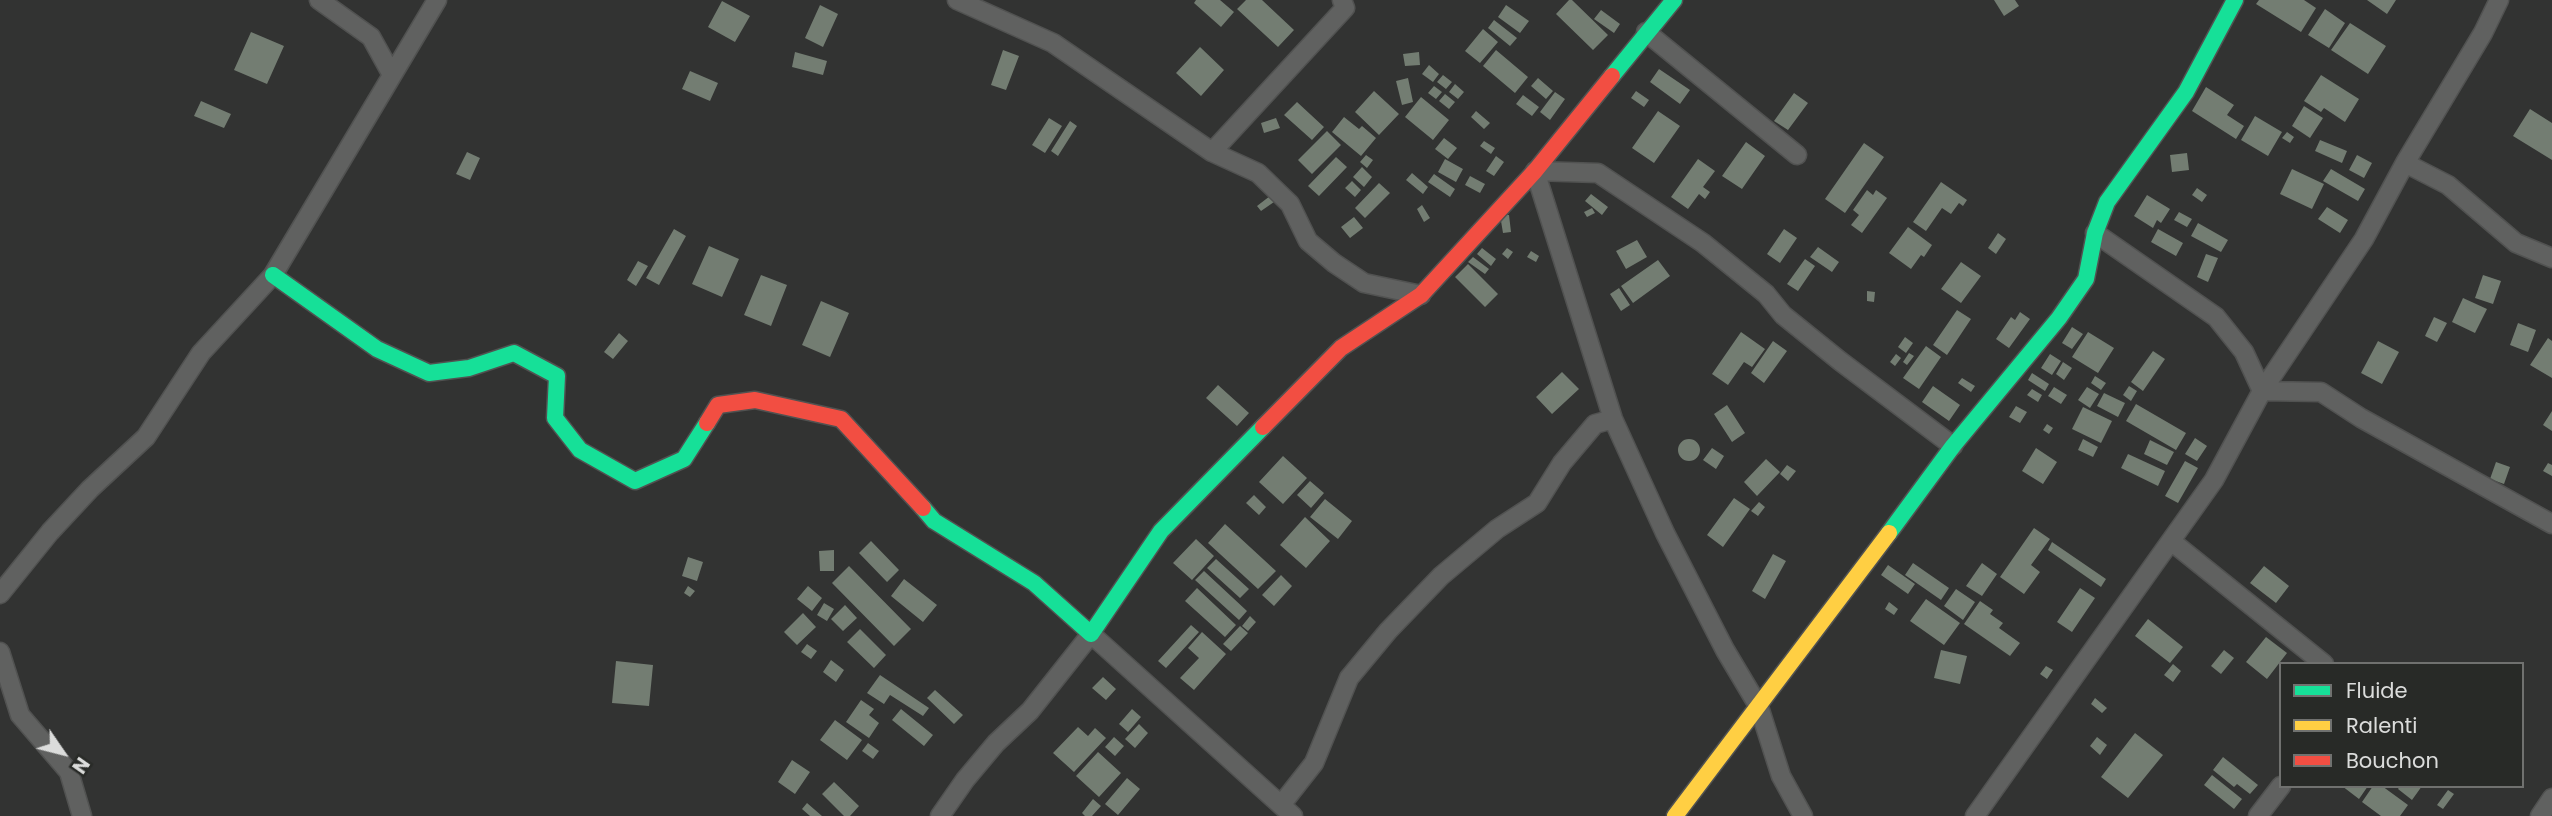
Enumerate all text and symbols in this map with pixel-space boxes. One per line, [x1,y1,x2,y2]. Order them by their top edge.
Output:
legend [2279,662,2524,788]
text: Fluide [2346,676,2408,705]
text: Ralenti [2346,711,2417,740]
north arrow [28,718,98,788]
text: Bouchon [2346,746,2439,775]
text: N [65,752,96,779]

